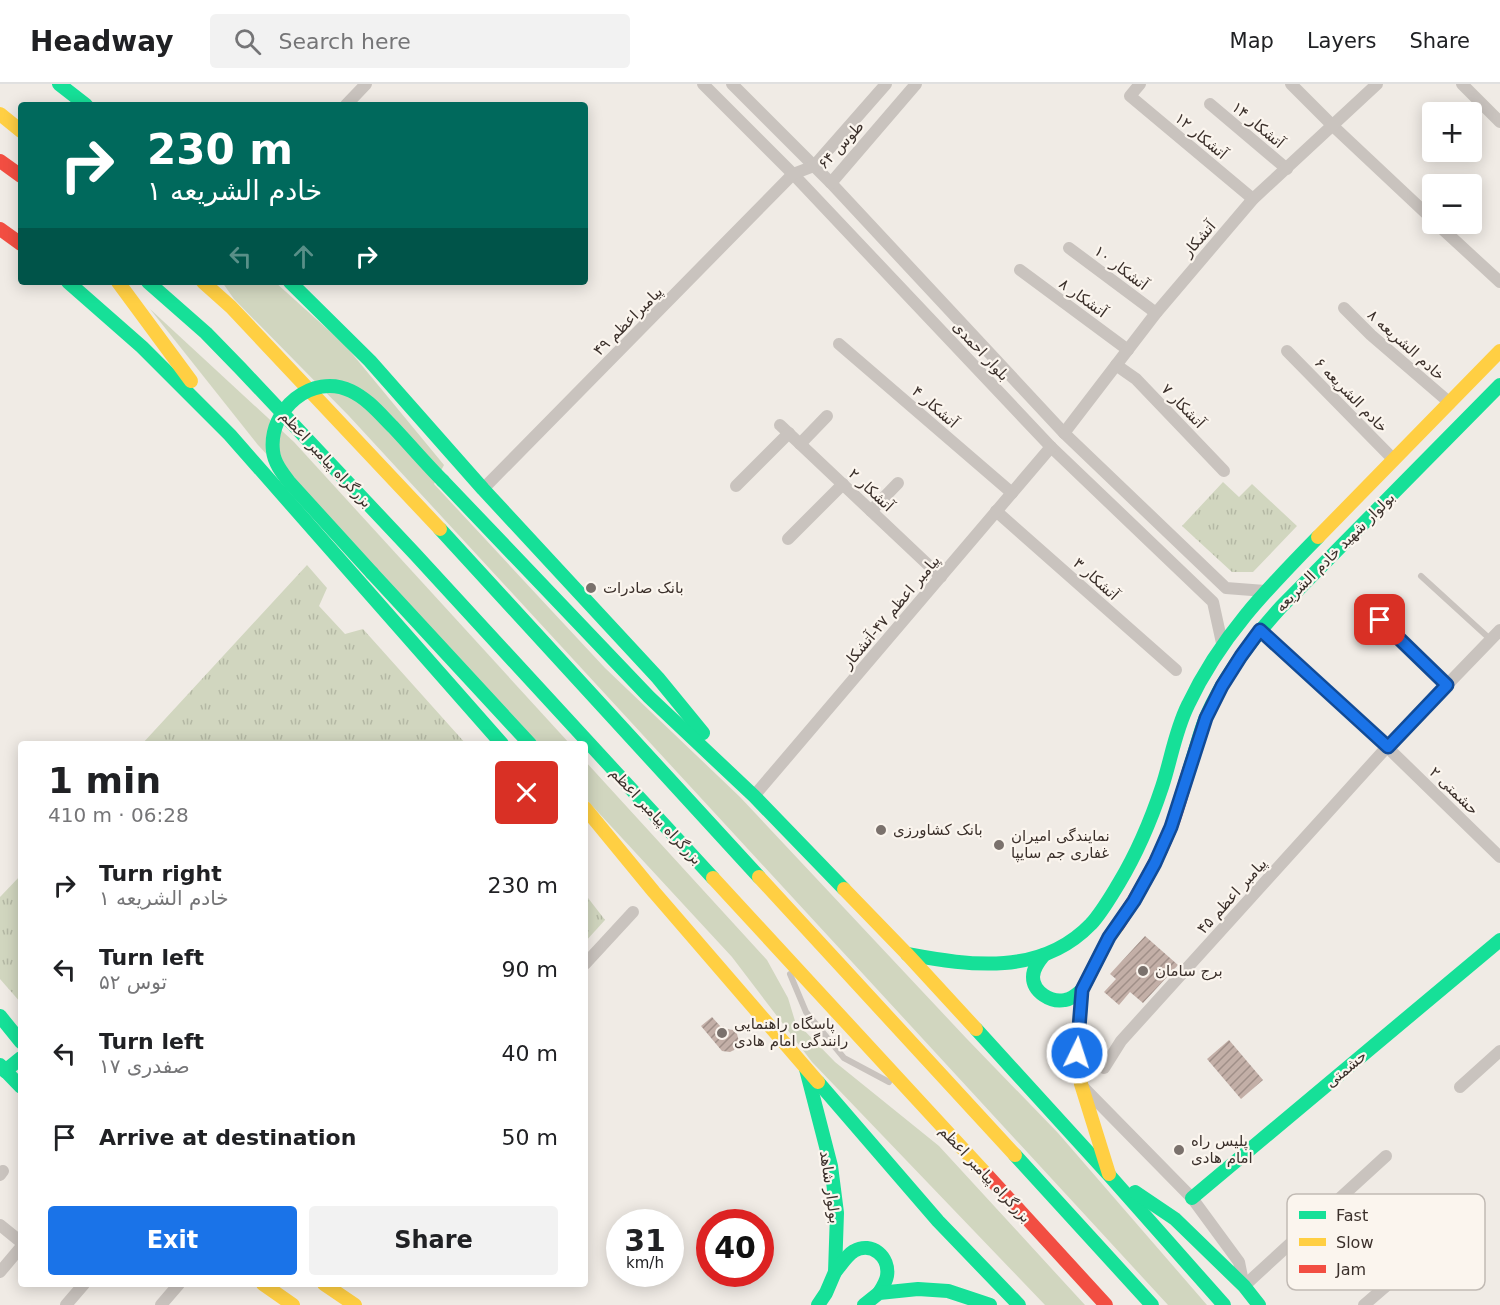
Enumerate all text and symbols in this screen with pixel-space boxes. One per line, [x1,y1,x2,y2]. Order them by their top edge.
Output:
search box [210,14,630,68]
text: Headway [30,25,174,58]
icon: search [231,25,264,58]
text: Search here [279,29,411,54]
text: Map [1230,29,1274,53]
text: Layers [1307,29,1376,53]
text: Share [1409,29,1470,53]
street label: آتشکار ۱۴ [1228,98,1288,153]
map controls [1422,102,1482,234]
button: + [1422,102,1482,162]
street label: آتشکار ۱۲ [1171,109,1231,164]
street label: طوس ۶۴ [814,117,868,173]
text: 230 m [147,125,293,174]
icon: right [48,126,126,204]
button: − [1422,174,1482,234]
text: خادم الشریعه ۱ [147,175,322,206]
street label: آتشکار [1178,217,1220,261]
icon: left [224,240,257,273]
icon: ahead [287,240,320,273]
icon: right [350,240,383,273]
street label: آتشکار ۱۰ [1091,242,1152,295]
street label: آتشکار ۸ [1056,275,1111,322]
street label: پیامبراعظم ۴۹ [590,283,667,360]
street label: خادم الشریعه ۸ [1364,306,1448,384]
street label: بلوار احمدی [949,318,1013,384]
street label: خادم الشریعه ۶ [1311,354,1391,436]
street label: آتشکار ۷ [1158,380,1209,433]
street label: آتشکار ۴ [908,382,962,432]
street label: بزرگراه پیامبر اعظم [276,407,376,512]
street label: آتشکار ۲ [845,465,898,516]
street label: بولوار شهید خادم الشریعه [1272,489,1398,615]
street label: پیامبر اعظم ۴۷-آتشکار [838,552,944,674]
street label: آتشکار ۳ [1070,554,1123,605]
place label: بانک صادرات [603,579,684,597]
marker: بانک صادرات [584,581,598,595]
pin [1354,594,1405,645]
icon: arrive [1363,603,1396,636]
text: 1 min [48,760,161,801]
button: close [495,761,558,824]
street label: حشمتی ۲ [1426,763,1482,819]
street label: بزرگراه پیامبر اعظم [606,764,706,869]
text: 410 m · 06:28 [48,803,189,827]
place label: بانک کشاورزی [893,821,983,839]
marker: بانک کشاورزی [874,823,888,837]
place label: نمایندگی امیران غفاری جم سایپا [1011,827,1110,863]
marker: نمایندگی امیران غفاری جم سایپا [992,838,1006,852]
street label: پیامبر اعظم ۴۵ [1193,855,1271,938]
text: Turn right [99,861,222,886]
icon: right [48,869,81,902]
text: 230 m [488,873,558,898]
text: خادم الشریعه ۱ [99,886,229,910]
text: Turn left [99,945,204,970]
icon: left [48,953,81,986]
text: 90 m [502,957,558,982]
place label: برج سامان [1155,962,1223,981]
marker: برج سامان [1136,964,1150,978]
text: توس ۵۲ [99,970,167,994]
place label: پاسگاه راهنمایی رانندگی امام هادی [734,1015,848,1050]
position arrow [1045,1021,1109,1085]
marker: پاسگاه راهنمایی رانندگی امام هادی [715,1026,729,1040]
text: Turn left [99,1029,204,1054]
icon: left [48,1037,81,1070]
text: 40 m [502,1041,558,1066]
street label: حشمتی [1322,1047,1370,1091]
text: صفدری ۱۷ [99,1054,190,1078]
icon: arrive [48,1121,81,1154]
street label: بزرگراه پیامبر اعظم [935,1122,1035,1227]
text: Arrive at destination [99,1125,356,1150]
text: 50 m [502,1125,558,1150]
place label: پلیس راه امام هادی [1191,1132,1253,1167]
marker: پلیس راه امام هادی [1172,1143,1186,1157]
street label: بولوار شاهد [816,1149,844,1225]
legend [1287,1194,1485,1290]
button: Exit [48,1206,297,1275]
button: Share [309,1206,558,1275]
text: Fast [1336,1206,1368,1225]
speed limit sign: 40 [696,1209,774,1287]
text: 31 [624,1223,666,1258]
text: Slow [1336,1233,1373,1252]
text: km/h [626,1254,664,1272]
text: Jam [1335,1260,1366,1279]

